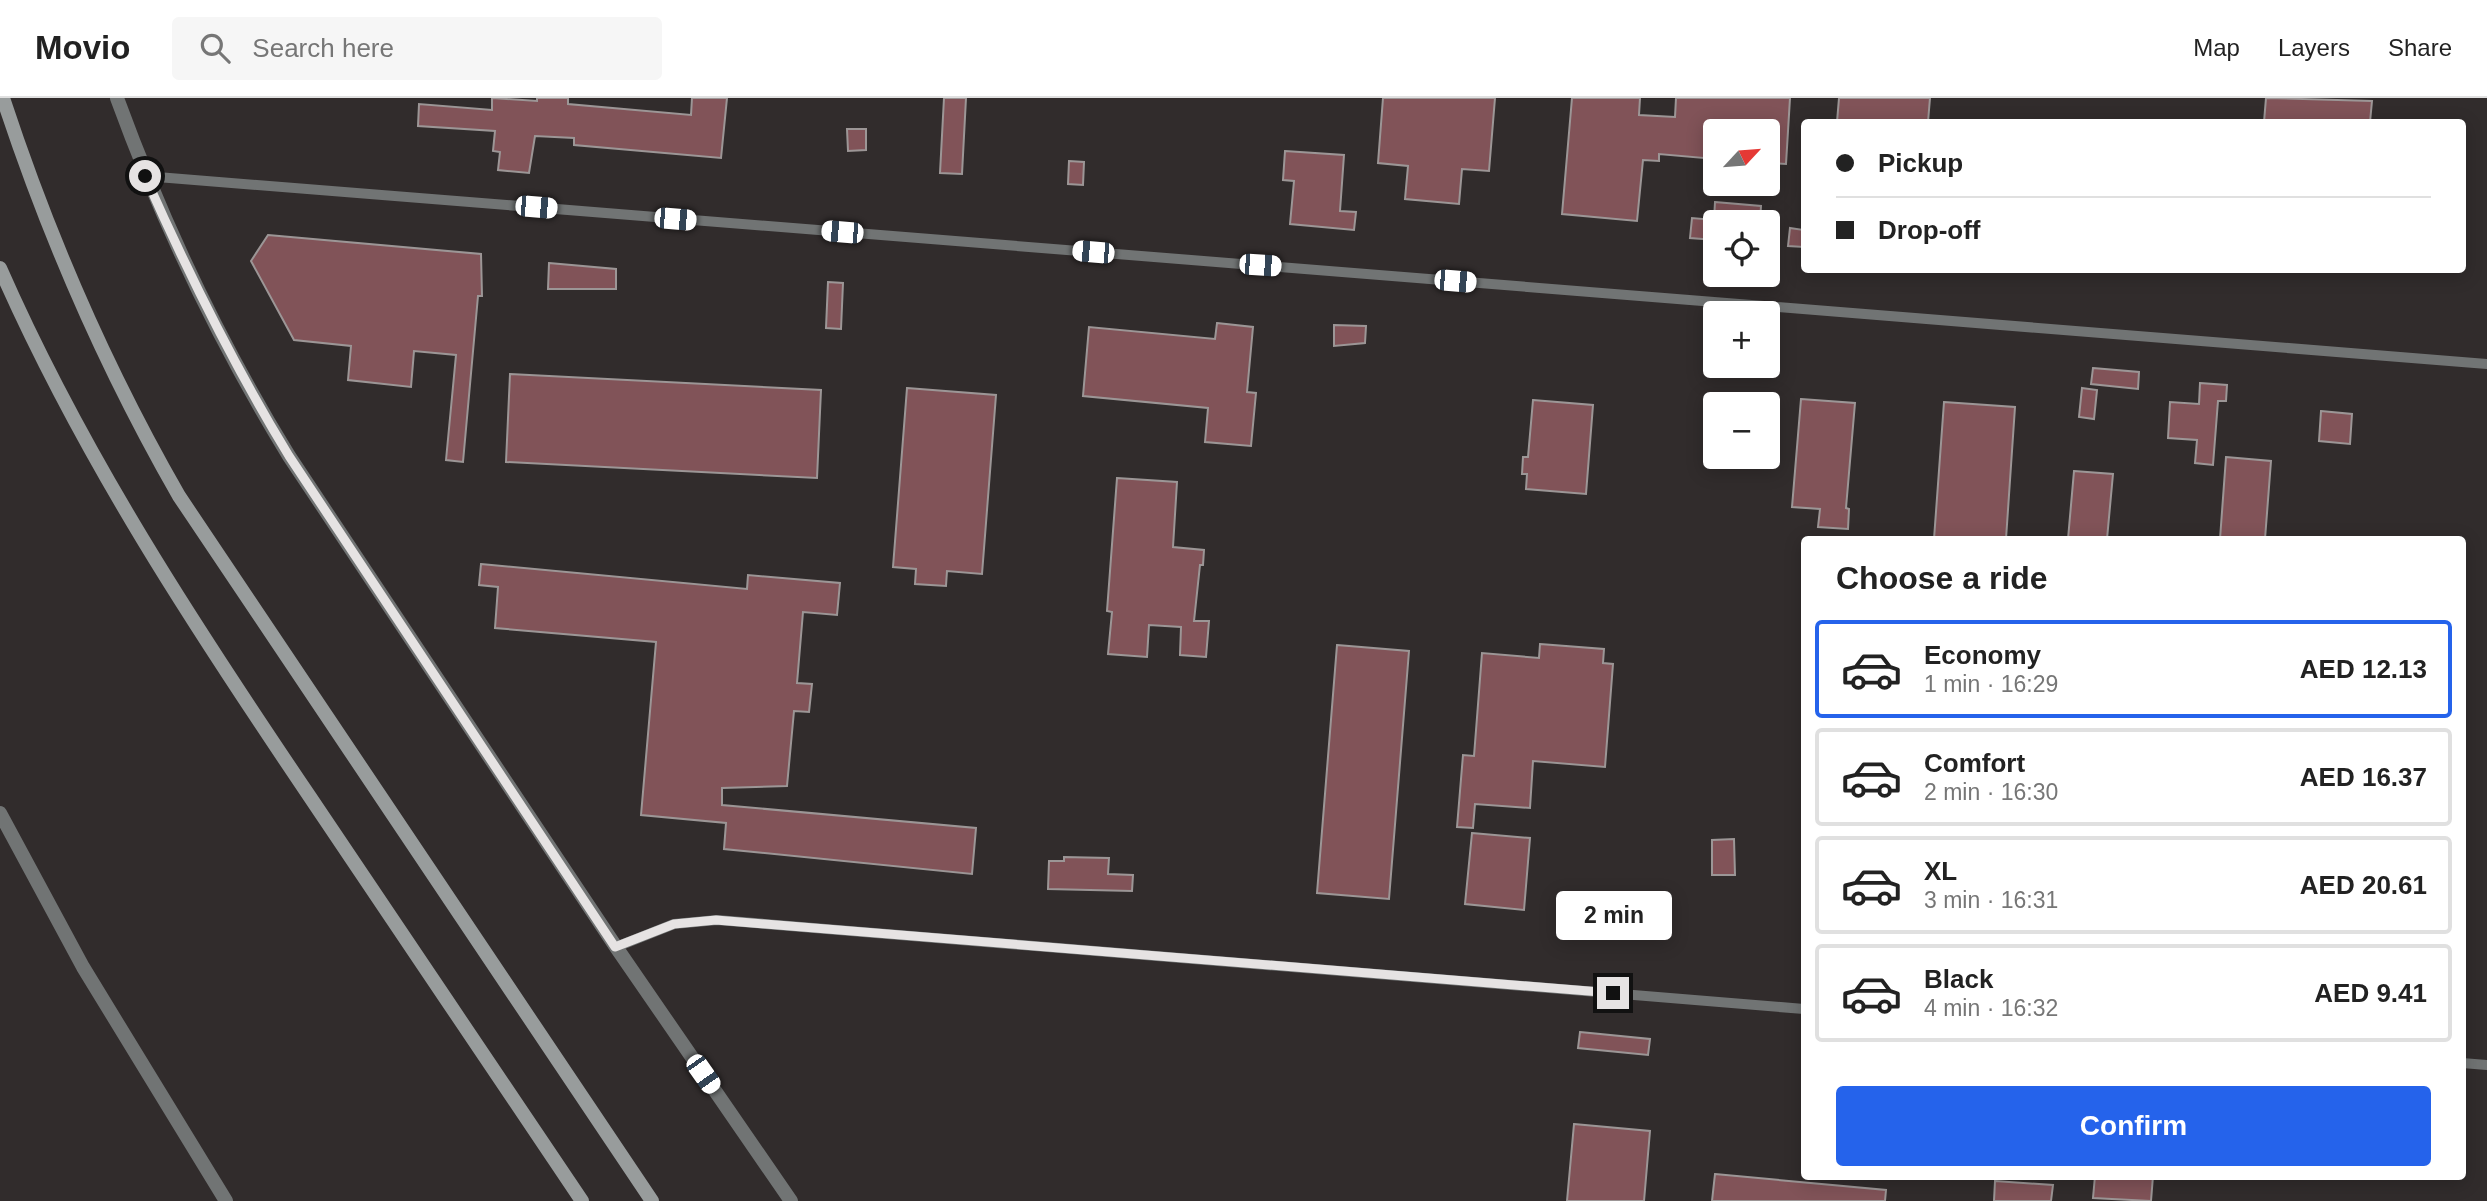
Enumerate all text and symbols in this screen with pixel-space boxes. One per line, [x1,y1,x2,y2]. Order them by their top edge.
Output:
search box [172,17,662,80]
text: Movio [35,29,130,66]
icon: search [196,29,234,67]
text: Search here [252,33,394,63]
text: Map [2193,34,2240,61]
text: Layers [2278,34,2350,61]
text: Share [2388,34,2452,61]
north arrow [1703,119,1780,196]
map controls [1703,119,1780,469]
text: Pickup [1878,148,1963,178]
route start [129,160,161,192]
car [515,195,558,219]
car [654,207,697,231]
button: locate [1703,210,1780,287]
text: Drop-off [1878,215,1981,245]
car [821,220,864,244]
car [1072,240,1115,264]
car [1239,253,1282,277]
car [1434,269,1477,293]
button: + [1703,301,1780,378]
button: − [1703,392,1780,469]
text: Choose a ride [1836,560,2048,596]
icon: car [1840,638,1903,701]
text: Economy [1924,640,2041,670]
text: AED 12.13 [2300,654,2427,684]
text: 1 min · 16:29 [1924,671,2058,697]
icon: car [1840,746,1903,809]
text: Comfort [1924,748,2025,778]
text: AED 16.37 [2300,762,2427,792]
text: 2 min · 16:30 [1924,779,2058,805]
icon: car [1840,854,1903,917]
text: XL [1924,856,1957,886]
text: AED 20.61 [2300,870,2427,900]
text: 3 min · 16:31 [1924,887,2058,913]
callout: 2 min [1555,892,1671,940]
text: 2 min [1584,902,1644,928]
icon: car [1840,962,1903,1025]
text: Black [1924,964,1993,994]
route end [1597,977,1629,1009]
text: AED 9.41 [2314,978,2427,1008]
text: 4 min · 16:32 [1924,995,2058,1021]
car [683,1051,724,1097]
button: Confirm [1836,1086,2431,1166]

